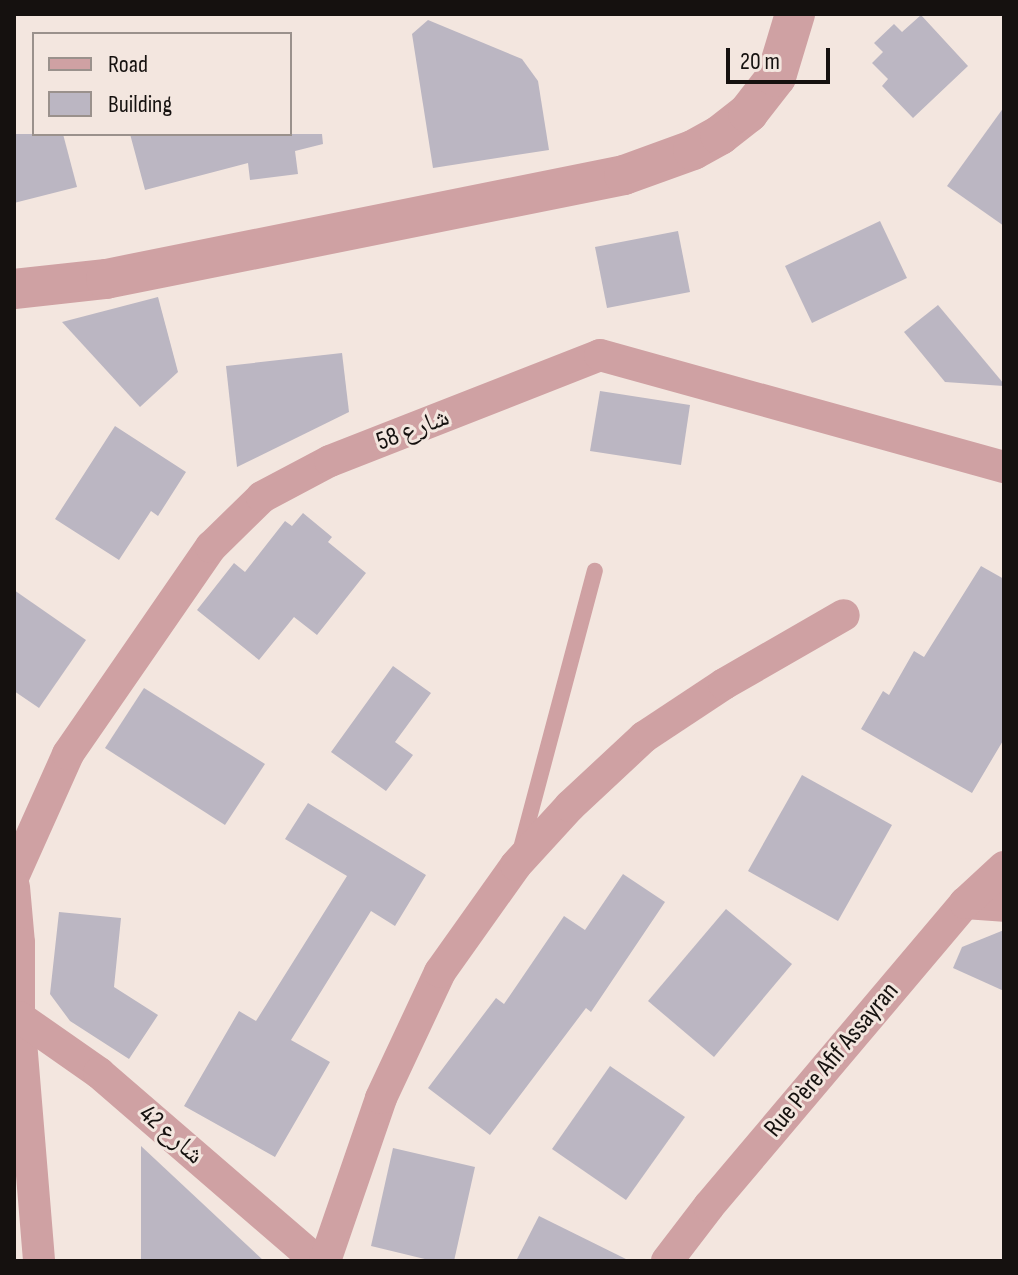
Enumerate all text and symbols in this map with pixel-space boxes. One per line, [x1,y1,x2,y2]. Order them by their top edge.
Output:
legend [32,32,292,136]
scale bar [730,32,834,82]
text: 20 m [740,47,780,76]
text: Road [108,50,148,79]
text: Building [108,90,172,119]
street label: شارع 58 [372,402,454,458]
street label: Rue Père Afif Assayran [758,976,906,1144]
street label: شارع 42 [132,1099,210,1171]

